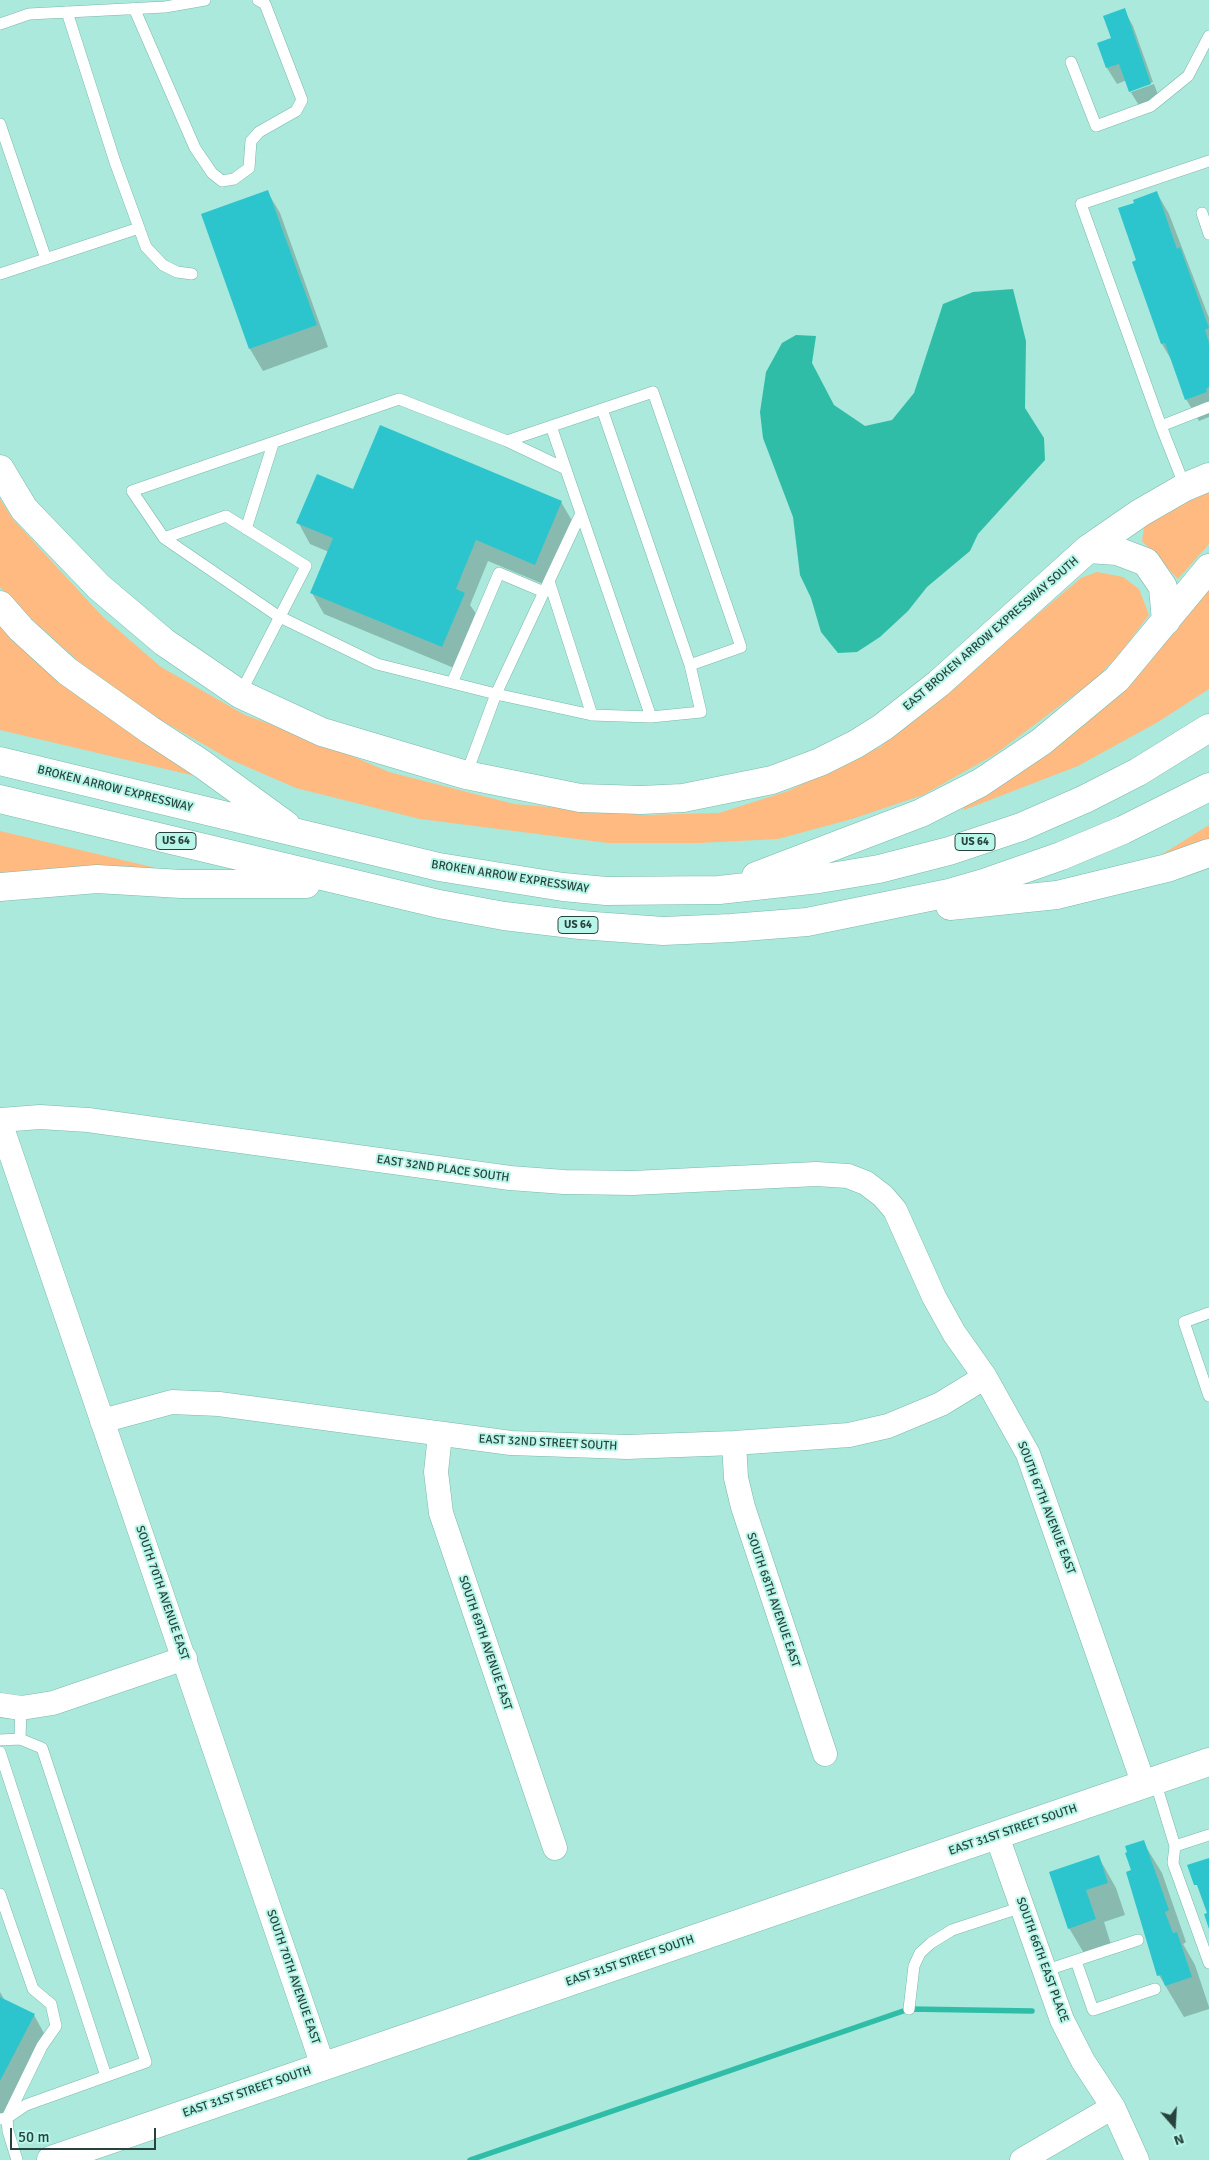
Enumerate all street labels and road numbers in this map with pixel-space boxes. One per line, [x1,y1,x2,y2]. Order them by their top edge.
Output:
street label: EAST BROKEN ARROW EXPRESSWAY SOUTH [900,554,1082,714]
street label: BROKEN ARROW EXPRESSWAY [36,763,194,815]
road number: US 64 [156,832,196,849]
road number: US 64 [955,834,995,850]
street label: BROKEN ARROW EXPRESSWAY [430,857,590,897]
road number: US 64 [558,916,598,934]
street label: EAST 32ND PLACE SOUTH [376,1153,510,1185]
street label: EAST 32ND STREET SOUTH [478,1432,618,1454]
street label: SOUTH 67TH AVENUE EAST [1014,1440,1078,1576]
street label: SOUTH 70TH AVENUE EAST [132,1524,192,1662]
street label: SOUTH 68TH AVENUE EAST [743,1531,803,1669]
street label: SOUTH 69TH AVENUE EAST [455,1574,515,1712]
street label: EAST 31ST STREET SOUTH [947,1801,1079,1859]
street label: SOUTH 66TH EAST PLACE [1013,1896,1071,2024]
street label: SOUTH 70TH AVENUE EAST [263,1908,323,2046]
street label: EAST 31ST STREET SOUTH [564,1932,696,1990]
street label: EAST 31ST STREET SOUTH [181,2063,313,2121]

